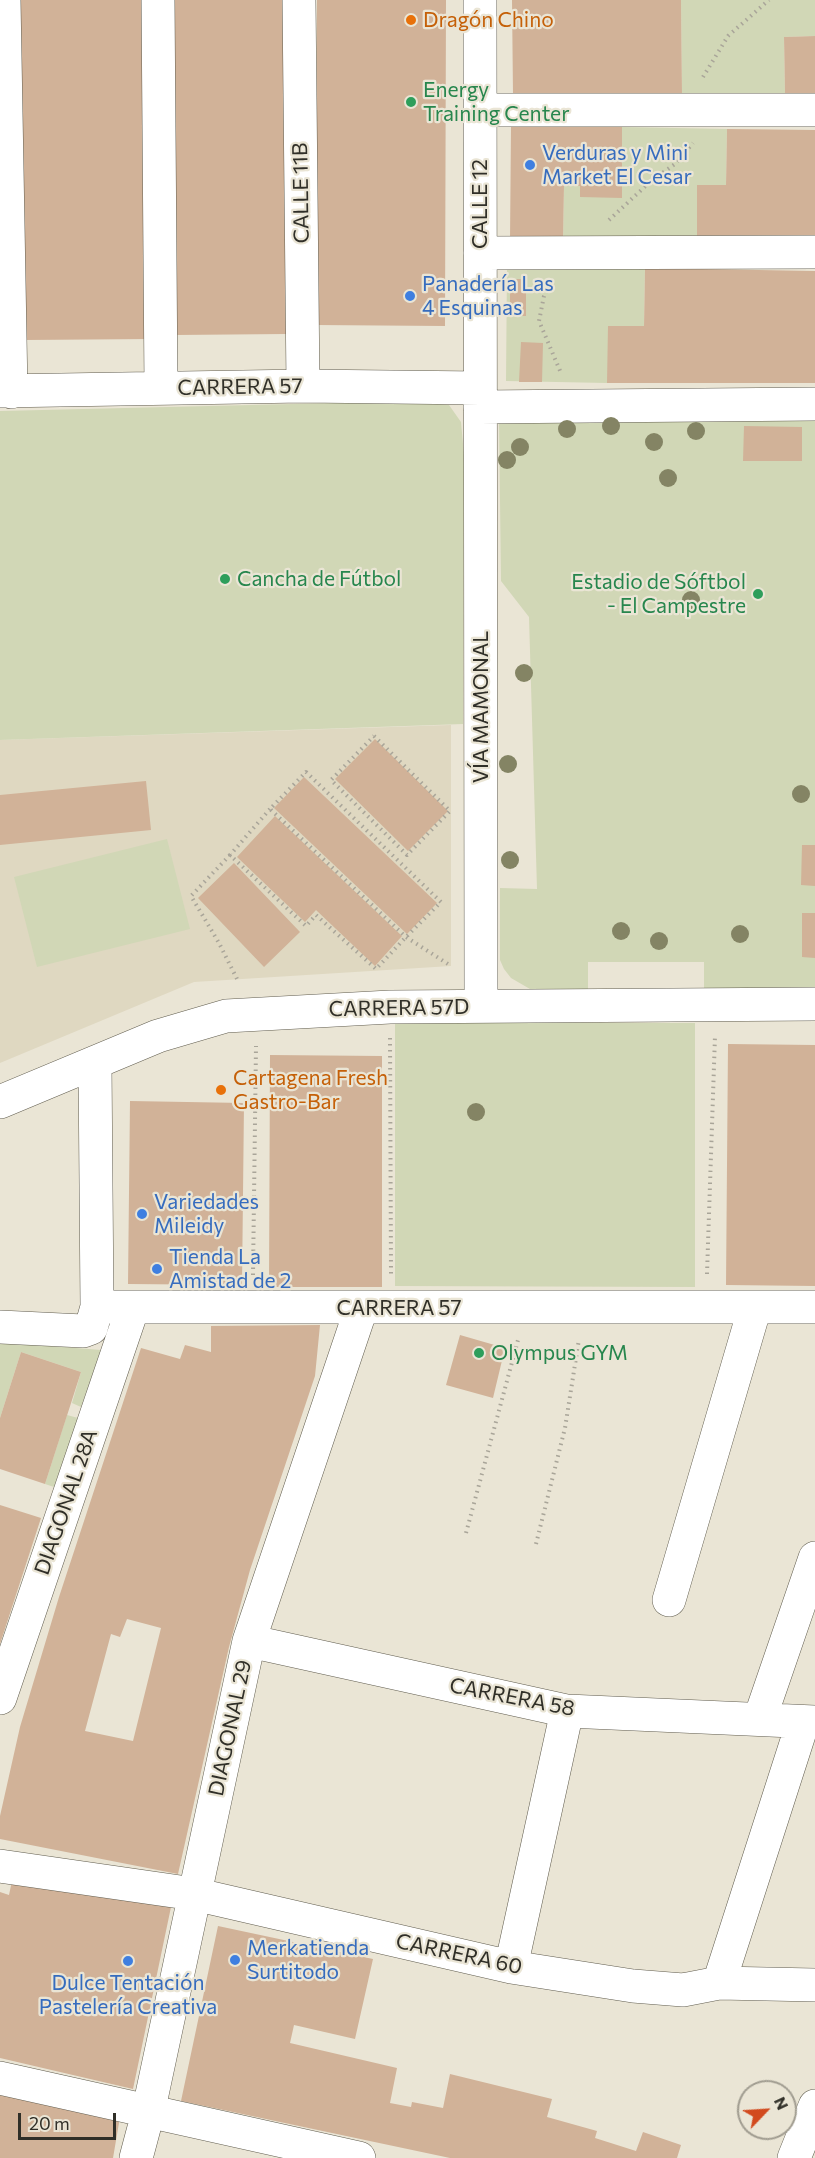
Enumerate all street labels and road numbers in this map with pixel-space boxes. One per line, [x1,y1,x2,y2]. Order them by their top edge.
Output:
street label: CALLE 11B [288,142,314,244]
street label: CALLE 12 [467,159,493,249]
street label: CARRERA 57 [177,373,303,401]
street label: VÍA MAMONAL [468,631,494,783]
street label: CARRERA 57D [328,994,470,1022]
street label: CARRERA 57 [336,1295,462,1321]
street label: DIAGONAL 28A [29,1426,103,1578]
street label: DIAGONAL 29 [203,1658,257,1798]
street label: CARRERA 58 [447,1673,577,1721]
street label: CARRERA 60 [394,1928,524,1980]

